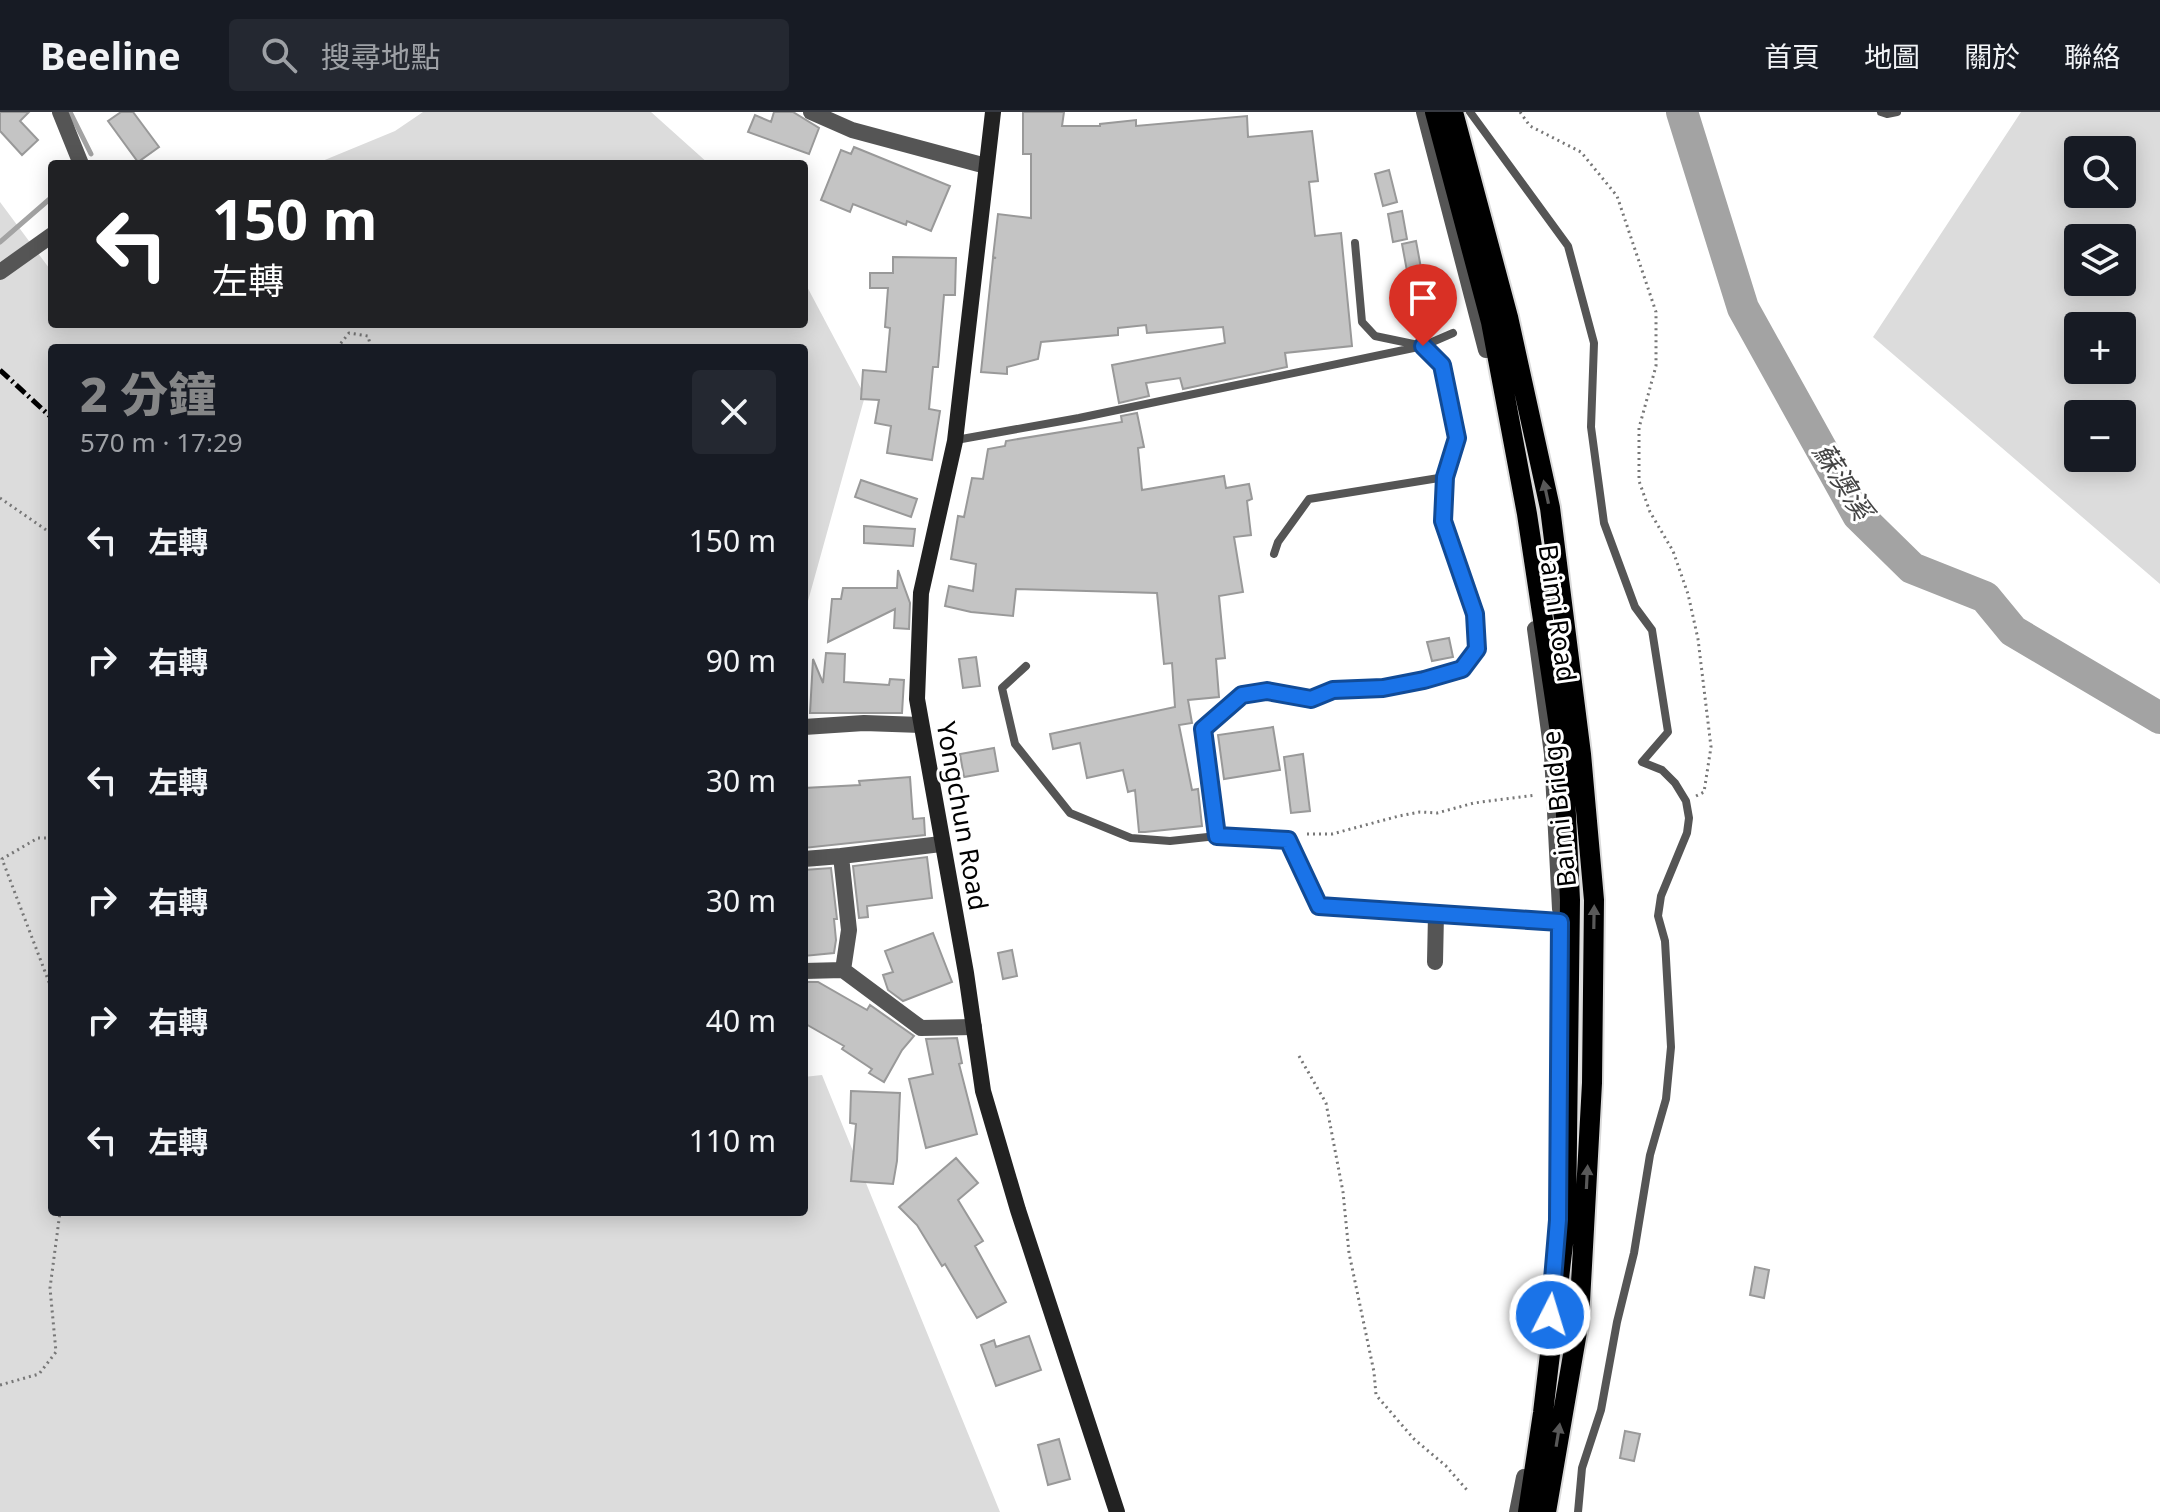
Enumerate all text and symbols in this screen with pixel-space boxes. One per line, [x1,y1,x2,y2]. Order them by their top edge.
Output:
search box [229,19,789,91]
text: Beeline [40,29,181,81]
icon: search [257,33,301,77]
text: 搜尋地點 [321,36,441,77]
text: 首頁 [1764,37,1820,75]
text: 地圖 [1864,37,1920,75]
text: 關於 [1964,37,2020,75]
text: 聯絡 [2064,37,2120,75]
map controls [2064,136,2136,472]
button: search [2064,136,2136,208]
text: 150 m [212,180,377,256]
icon: left [80,192,184,296]
button: layers [2064,224,2136,296]
text: 左轉 [212,256,284,305]
pin [1389,264,1457,346]
icon: arrive [1401,276,1445,320]
button: + [2064,312,2136,384]
text: 2 分鐘 [80,361,216,426]
button: close [692,370,776,454]
button: − [2064,400,2136,472]
text: 570 m · 17:29 [80,424,243,460]
water label: 蘇澳溪 [1805,435,1884,530]
one-way arrow [1539,479,1552,504]
icon: left [80,518,124,562]
text: 150 m [689,520,776,561]
text: 左轉 [148,521,208,562]
street label: Baimi Road [1531,542,1585,684]
icon: right [80,638,124,682]
text: 90 m [706,640,776,681]
text: 右轉 [148,641,208,682]
street label: Yongchun Road [929,719,997,913]
street label: Baimi Bridge [1532,729,1584,889]
icon: left [80,758,124,802]
text: 30 m [706,760,776,801]
text: 左轉 [148,761,208,802]
icon: right [80,878,124,922]
text: 30 m [706,880,776,921]
text: 右轉 [148,881,208,922]
one-way arrow [1587,904,1600,929]
icon: right [80,998,124,1042]
text: 40 m [706,1000,776,1041]
text: 右轉 [148,1001,208,1042]
icon: left [80,1118,124,1162]
text: 110 m [689,1120,776,1161]
text: 左轉 [148,1121,208,1162]
one-way arrow [1581,1164,1594,1189]
position arrow [1508,1273,1592,1357]
one-way arrow [1553,1422,1565,1447]

